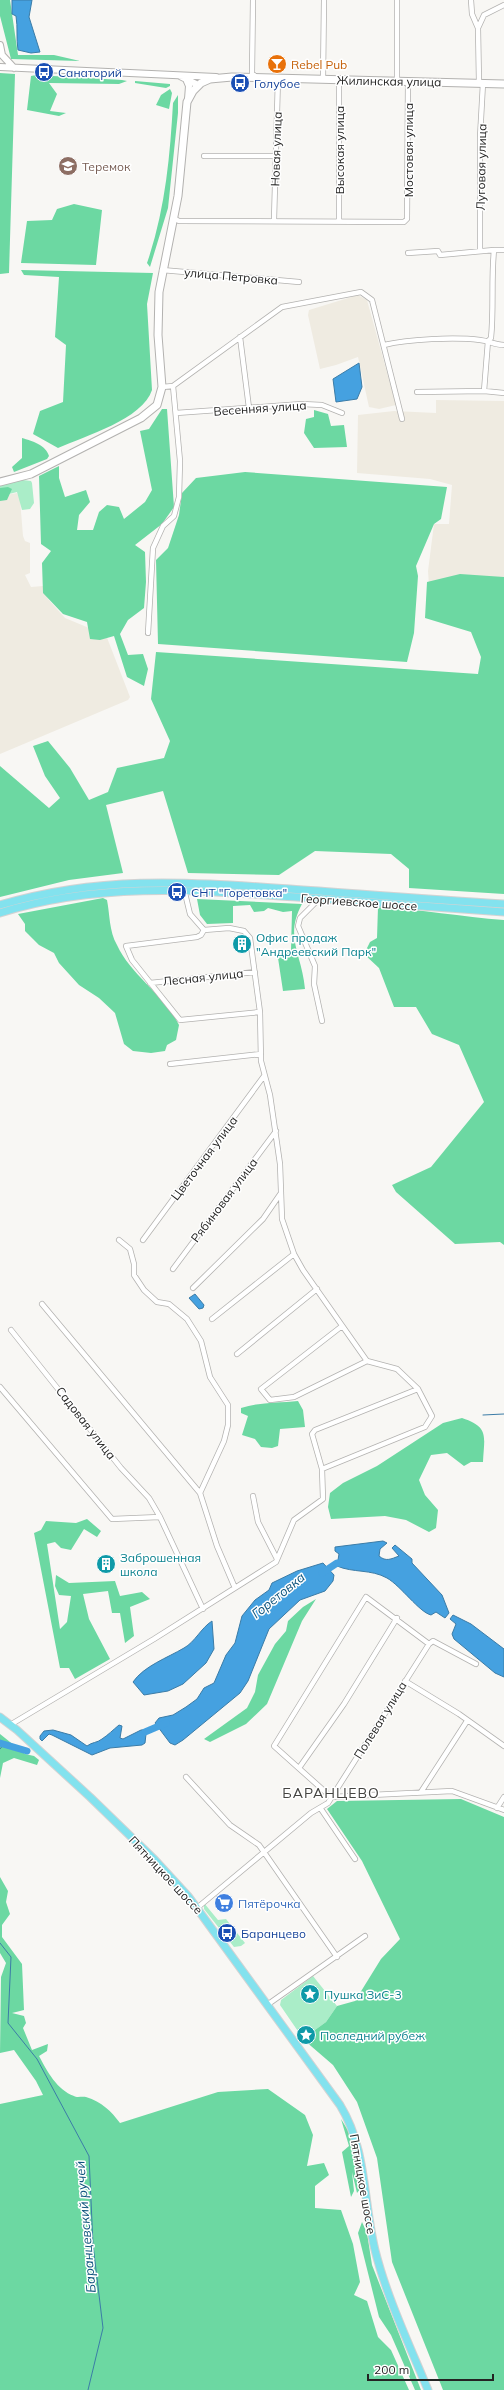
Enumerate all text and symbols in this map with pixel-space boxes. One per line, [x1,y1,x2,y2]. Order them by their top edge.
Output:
bar icon: Rebel Pub [266,53,288,75]
place label: Rebel Pub [291,57,347,72]
bus stop icon: Санаторий [33,61,55,83]
place label: Санаторий [58,65,122,80]
bus stop icon: Голубое [229,72,251,94]
street label: Жилинская улица [336,73,442,89]
place label: Голубое [254,76,301,91]
street label: Мостовая улица [401,103,416,197]
street label: Высокая улица [332,106,347,194]
street label: Новая улица [267,111,285,187]
street label: Луговая улица [473,124,489,210]
school or university icon: Теремок [57,155,79,177]
place label: Теремок [82,159,131,174]
street label: улица Петровка [183,264,279,288]
street label: Весенняя улица [213,397,307,419]
bus stop icon: СНТ "Горетовка" [166,881,188,903]
place label: СНТ "Горетовка" [191,885,287,900]
street label: Георгиевское шоссе [300,890,418,914]
place label: Офис продаж "Андреевский Парк" [256,930,376,959]
building icon: Офис продаж "Андреевский Парк" [231,933,253,955]
street label: Лесная улица [162,965,244,989]
street label: Цветочная улица [168,1113,240,1203]
street label: Рябиновая улица [188,1155,260,1245]
street label: Садовая улица [53,1384,119,1462]
place label: Заброшенная школа [120,1550,201,1579]
building icon: Заброшенная школа [95,1553,117,1575]
water label: Горетовка [248,1569,308,1621]
street label: Полевая улица [350,1679,410,1761]
district label: БАРАНЦЕВО [282,1784,380,1802]
street label: Пятницкое шоссе [126,1833,206,1918]
supermarket icon: Пятёрочка [213,1892,235,1914]
place label: Пятёрочка [238,1896,301,1911]
bus stop icon: Баранцево [216,1922,238,1944]
place label: Баранцево [241,1926,306,1941]
place icon: Пушка ЗиС-3 [299,1983,321,2005]
place label: Пушка ЗиС-3 [324,1987,402,2002]
place icon: Последний рубеж [295,2024,317,2046]
place label: Последний рубеж [320,2028,425,2043]
street label: Пятницкое шоссе [347,2133,379,2236]
water label: Баранцевский ручей [71,2160,99,2294]
scale bar [368,2356,493,2382]
text: 200 m [374,2362,409,2377]

